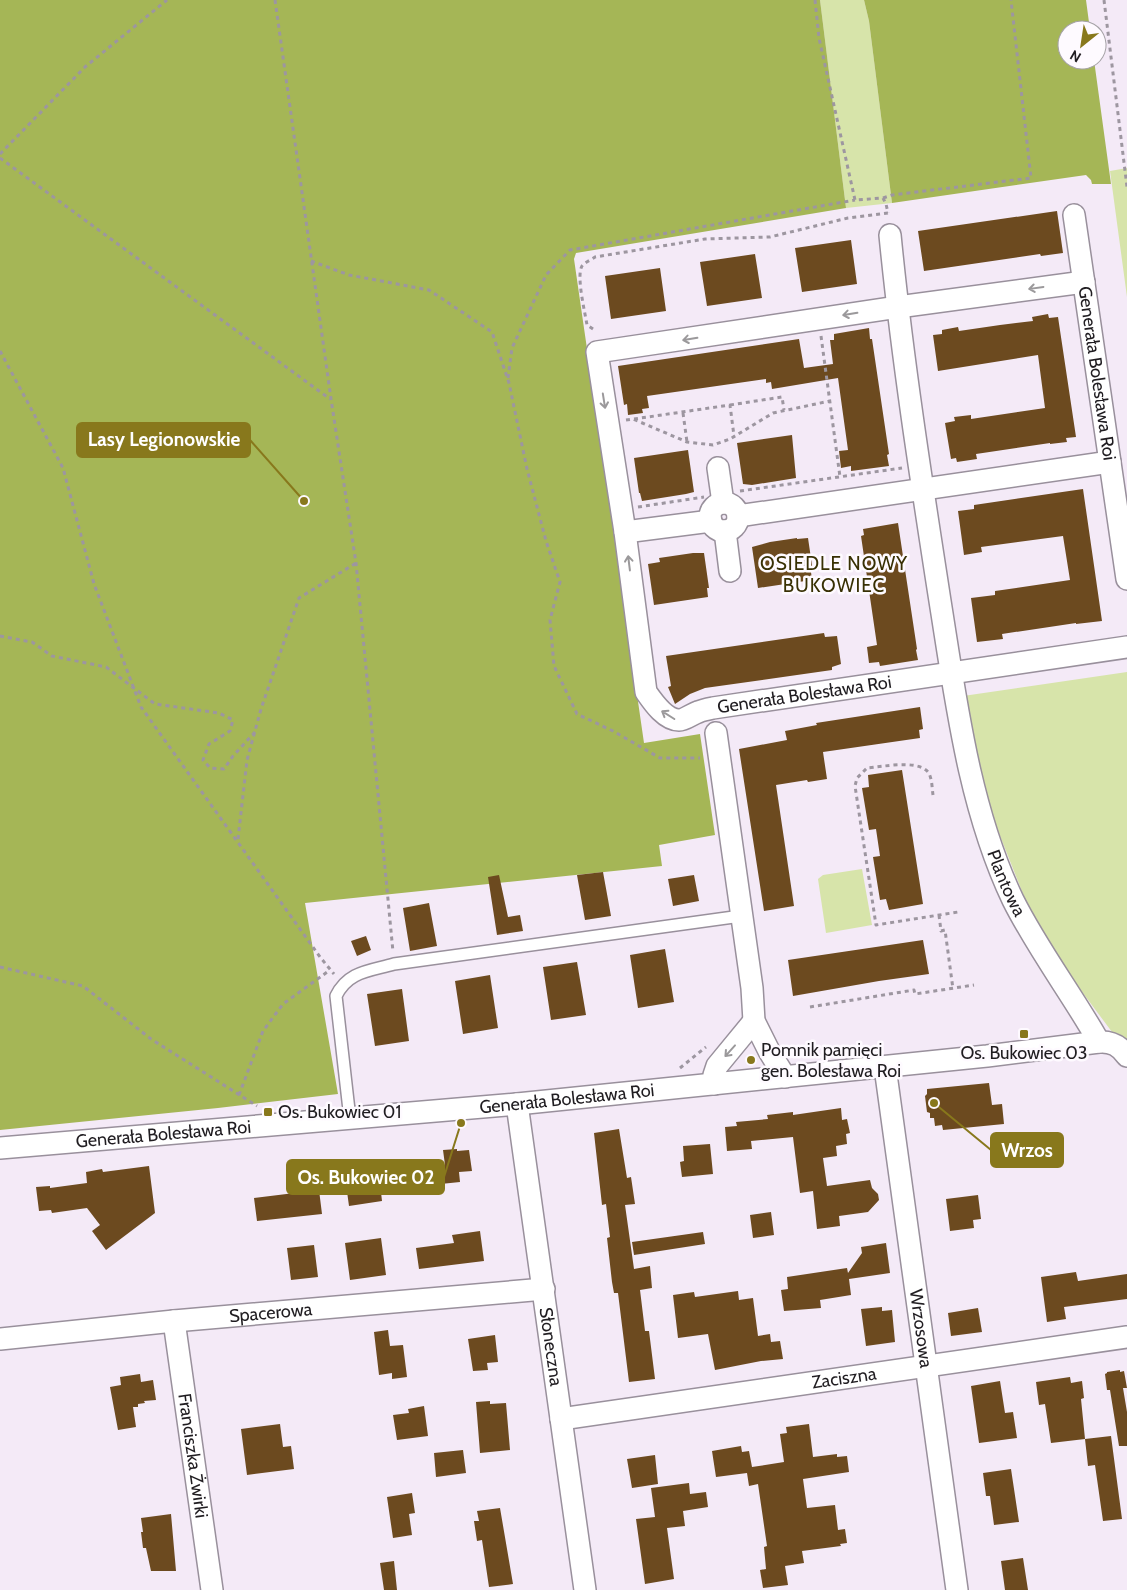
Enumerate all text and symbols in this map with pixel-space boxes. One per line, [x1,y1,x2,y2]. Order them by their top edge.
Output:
north arrow [1057,20,1107,70]
text: N [1067,46,1084,67]
one-way arrow [1028,284,1044,294]
street label: Generała Bolesława Roi [1074,285,1121,462]
one-way arrow [843,310,859,320]
one-way arrow [682,334,698,344]
one-way arrow [600,392,610,408]
callout: Lasy Legionowskie [77,423,250,457]
text: Lasy Legionowskie [88,428,241,451]
district label: OSIEDLE NOWY BUKOWIEC [760,552,908,597]
one-way arrow [624,555,634,571]
street label: Generała Bolesława Roi [716,671,893,718]
one-way arrow [662,709,676,719]
street label: Plantowa [982,847,1031,920]
marker: Os. Bukowiec 03 [1018,1028,1030,1040]
place label: Pomnik pamięci gen. Bolesława Roi [761,1039,901,1082]
place label: Os. Bukowiec 03 [960,1042,1088,1064]
one-way arrow [724,1044,735,1057]
marker: Pomnik pamięci gen. Bolesława Roi [745,1054,757,1066]
street label: Generała Bolesława Roi [478,1079,655,1118]
place label: Os. Bukowiec 01 [278,1101,401,1123]
marker: Os. Bukowiec 01 [262,1106,274,1118]
street label: Generała Bolesława Roi [75,1116,252,1153]
callout: Wrzos [991,1133,1063,1167]
text: Wrzos [1001,1139,1053,1162]
callout: Os. Bukowiec 02 [287,1160,444,1194]
text: Os. Bukowiec 02 [297,1166,435,1189]
street label: Wrzosowa [905,1288,937,1370]
street label: Spacerowa [228,1298,313,1327]
street label: Słoneczna [535,1306,567,1388]
street label: Zaciszna [810,1362,878,1394]
street label: Franciszka Żwirki [173,1392,213,1520]

